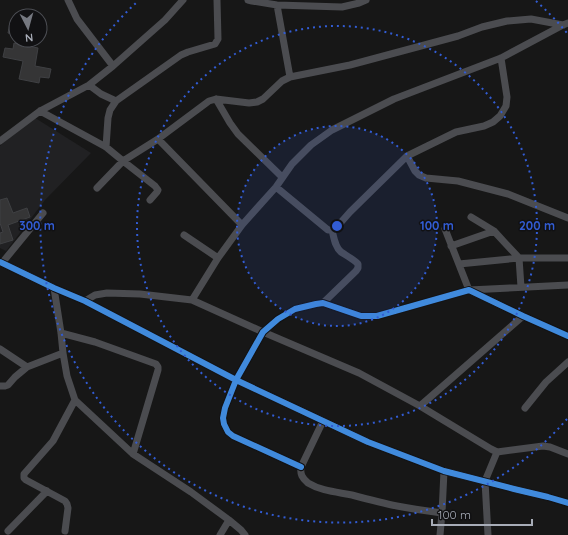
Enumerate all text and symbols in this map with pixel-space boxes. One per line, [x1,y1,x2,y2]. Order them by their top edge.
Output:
north arrow [8,8,48,48]
text: N [24,31,34,45]
text: 300 m [19,218,55,233]
text: 100 m [420,218,454,233]
text: 200 m [519,218,555,233]
centre of rings [330,219,344,233]
scale bar [432,501,532,527]
text: 100 m [438,507,471,522]

